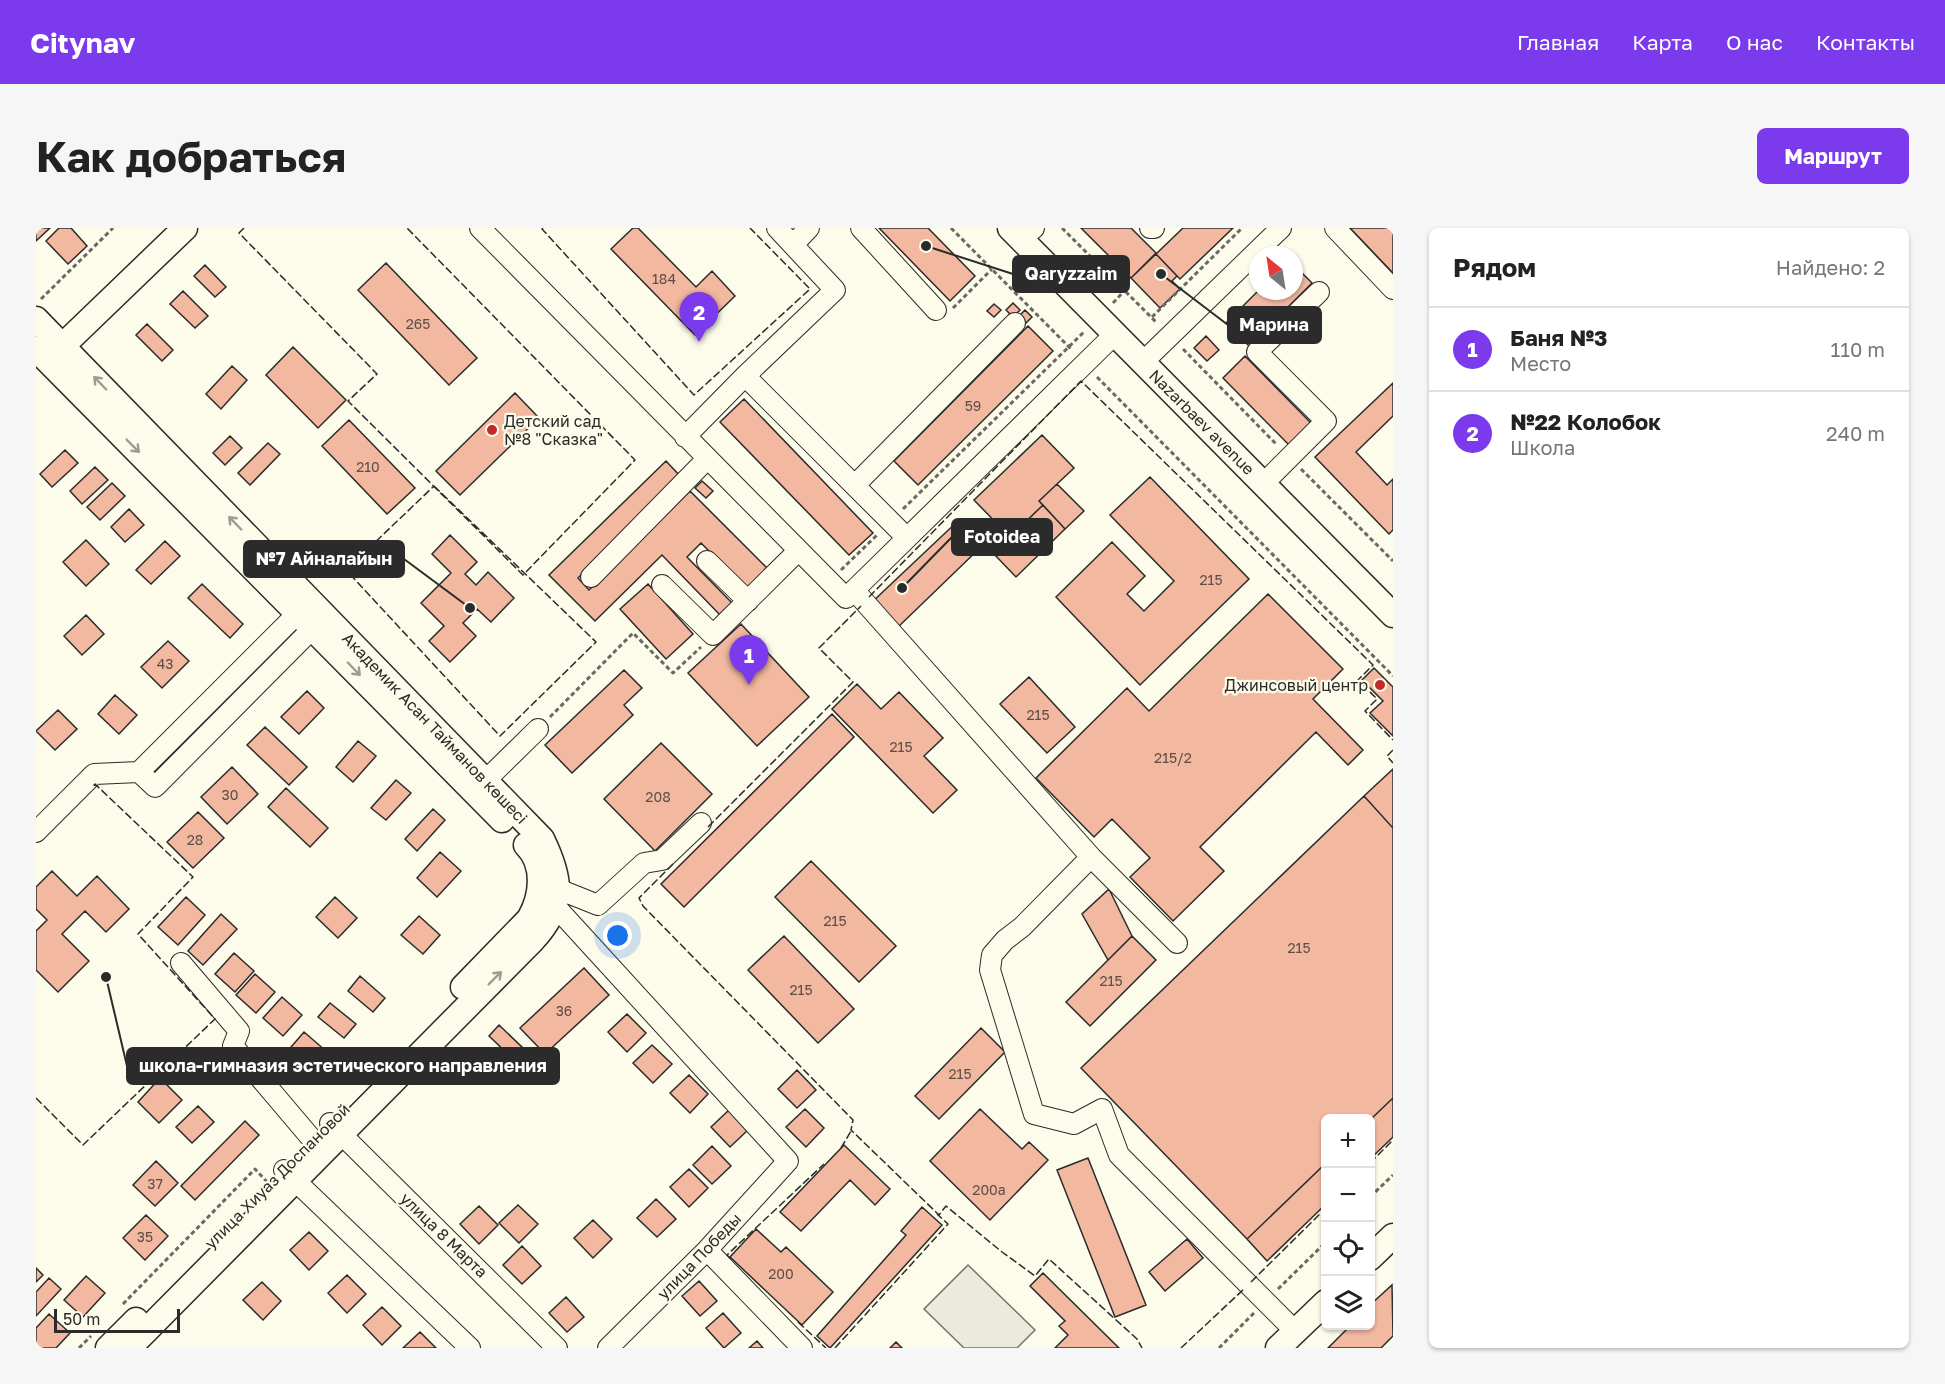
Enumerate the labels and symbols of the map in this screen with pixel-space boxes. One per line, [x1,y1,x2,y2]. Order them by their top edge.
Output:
north arrow [1249,246,1303,300]
callout: Qaryzzaim [1013,256,1129,292]
text: Qaryzzaim [1025,262,1117,284]
house number: 184 [652,270,676,287]
pin: 2 [680,292,718,342]
callout: Марина [1228,307,1321,343]
text: Марина [1239,313,1309,335]
house number: 265 [406,315,430,332]
street label: Nazarbaev avenue [1145,365,1259,479]
one-way arrow [92,376,107,391]
house number: 59 [965,397,981,414]
place label: Детский сад №8 "Сказка" [504,411,603,449]
marker: Детский сад №8 "Сказка" [485,423,499,437]
one-way arrow [126,439,141,453]
house number: 210 [356,458,380,475]
one-way arrow [228,516,243,531]
callout: Fotoidea [952,519,1052,555]
text: Fotoidea [964,525,1040,547]
callout: №7 Айналайын [244,541,404,577]
text: №7 Айналайын [256,547,392,569]
house number: 215 [1199,571,1223,588]
street label: Академик Асан Тайманов көшесі [338,628,532,828]
pin: 1 [730,636,768,685]
house number: 43 [157,655,173,672]
one-way arrow [347,662,361,677]
place label: Джинсовый центр [1224,675,1368,695]
marker: Джинсовый центр [1373,678,1387,692]
house number: 215 [1026,706,1050,723]
house number: 215 [889,738,913,755]
house number: 215/2 [1154,749,1192,766]
house number: 30 [222,786,238,803]
house number: 208 [645,788,671,805]
house number: 28 [187,831,203,848]
house number: 215 [823,912,847,929]
your location [603,921,632,950]
house number: 215 [1287,939,1311,956]
one-way arrow [487,971,502,985]
house number: 215 [1099,972,1123,989]
house number: 215 [789,981,813,998]
house number: 36 [556,1002,572,1019]
callout: школа-гимназия эстетического направления [127,1048,559,1084]
text: школа-гимназия эстетического направления [139,1054,547,1076]
house number: 215 [948,1065,972,1082]
street label: улица Хиуаз Доспановой [200,1099,354,1253]
house number: 37 [147,1175,163,1192]
house number: 200а [972,1181,1006,1198]
street label: улица 8 Марта [396,1188,492,1282]
street label: улица Победы [653,1209,745,1303]
house number: 35 [137,1228,153,1245]
house number: 200 [768,1265,794,1282]
scale bar [54,1306,180,1334]

